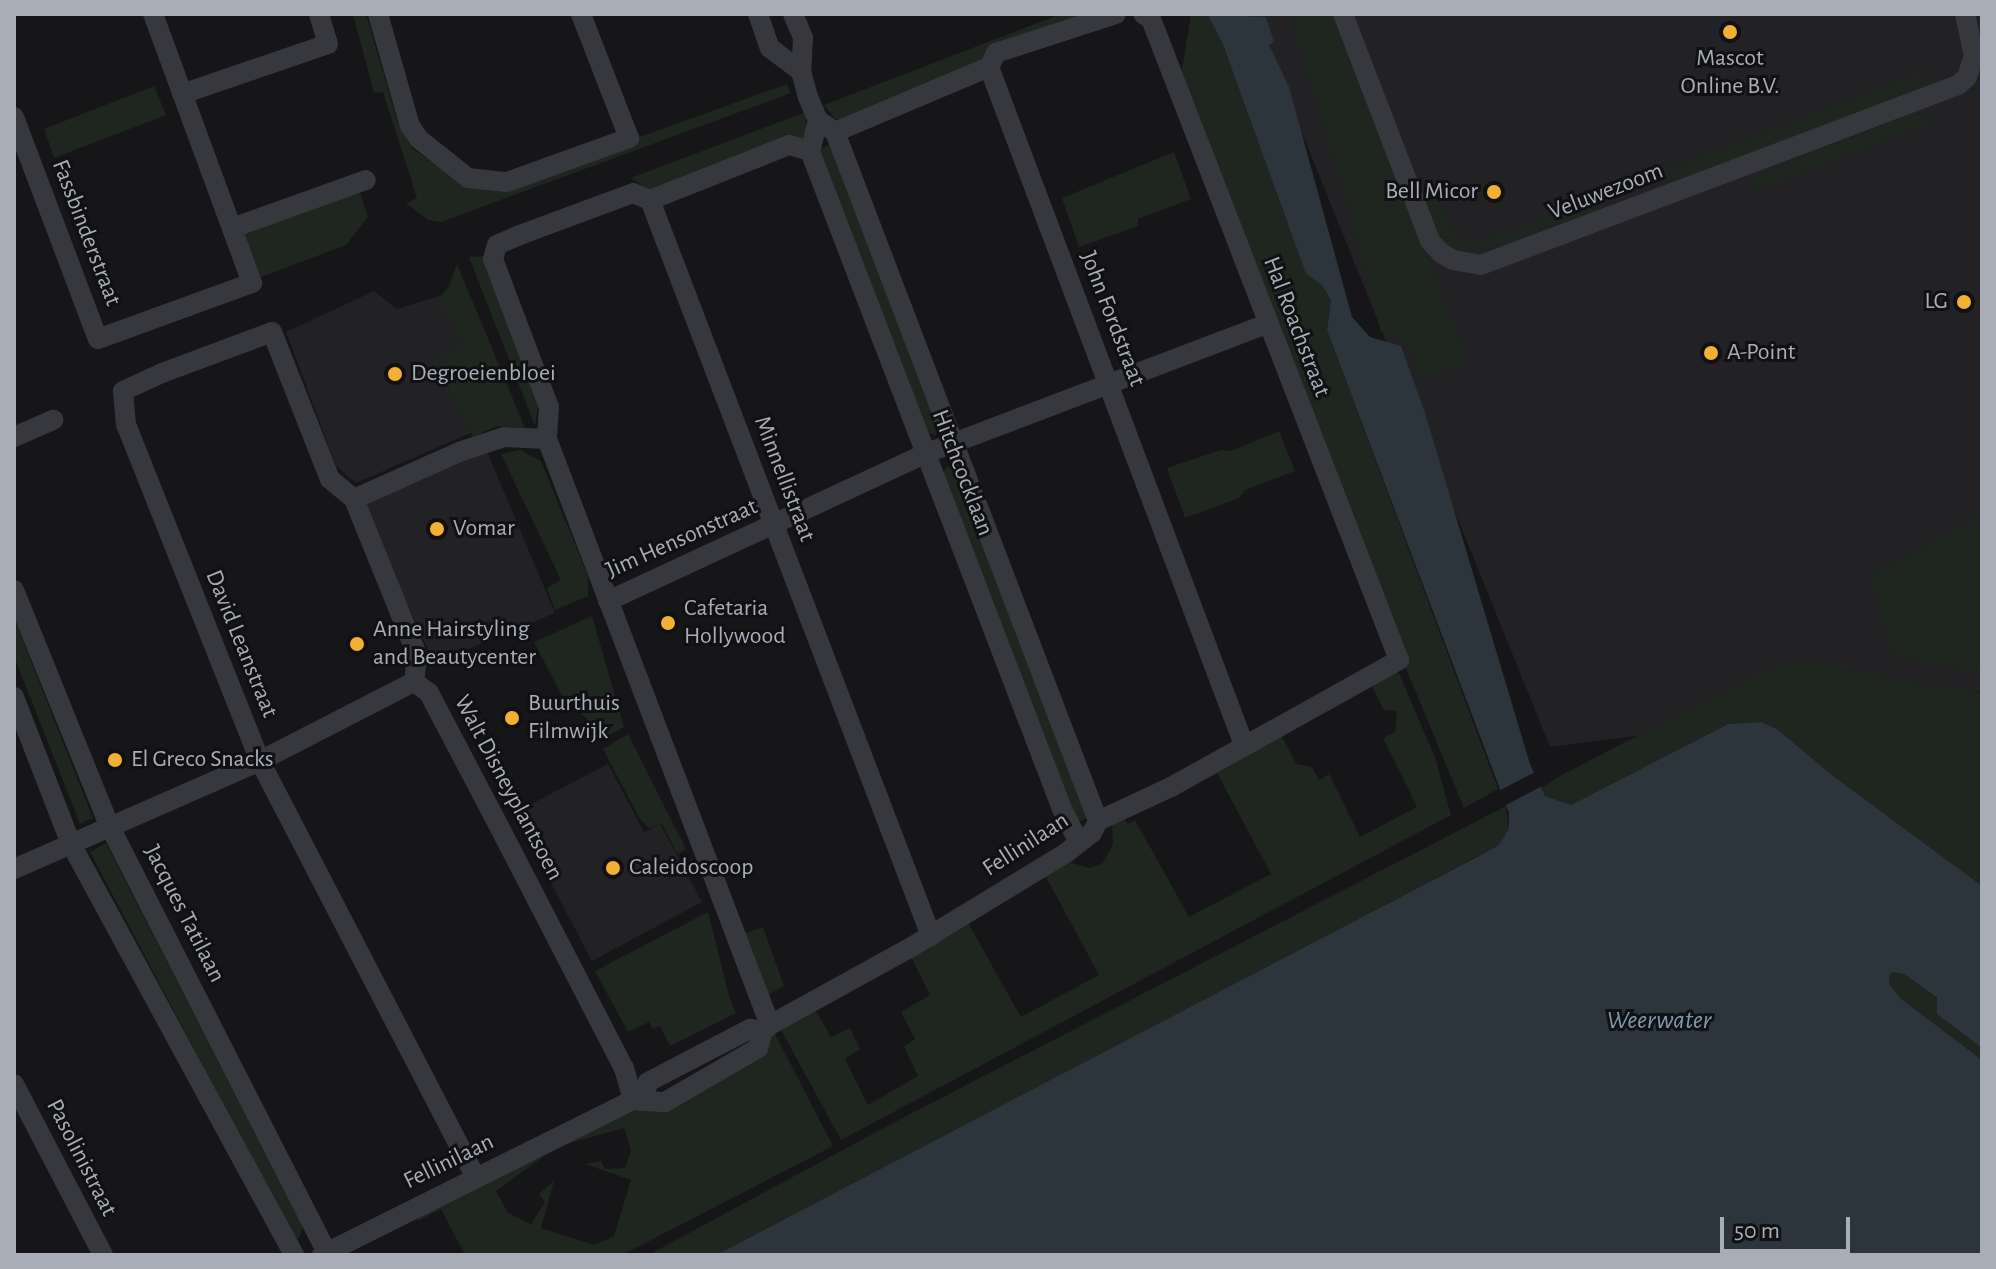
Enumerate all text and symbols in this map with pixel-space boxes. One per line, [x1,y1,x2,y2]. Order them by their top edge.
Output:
marker: Mascot Online B.V. [1721,23,1739,41]
place label: Mascot Online B.V. [1681,45,1779,101]
street label: Fassbinderstraat [45,156,127,310]
street label: Veluwezoom [1545,157,1667,227]
place label: Bell Micor [1385,178,1478,206]
marker: Bell Micor [1485,183,1503,201]
street label: John Fordstraat [1073,247,1151,391]
street label: Hal Roachstraat [1256,253,1336,401]
place label: LG [1924,288,1948,316]
marker: LG [1955,293,1973,311]
place label: A-Point [1727,339,1795,367]
marker: A-Point [1702,344,1720,362]
place label: Degroeienbloei [411,360,556,388]
marker: Degroeienbloei [386,365,404,383]
street label: Hitchcocklaan [925,406,999,540]
street label: Minnellistraat [747,412,821,546]
street label: Jim Hensonstraat [602,493,762,585]
place label: Vomar [453,515,515,543]
marker: Vomar [428,520,446,538]
street label: David Leanstraat [198,566,284,722]
place label: Cafetaria Hollywood [684,595,786,651]
marker: Cafetaria Hollywood [659,614,677,632]
place label: Anne Hairstyling and Beautycenter [373,616,536,672]
marker: Anne Hairstyling and Beautycenter [348,635,366,653]
street label: Walt Disneyplantsoen [447,690,569,886]
place label: Buurthuis Filmwijk [528,690,620,746]
marker: Buurthuis Filmwijk [503,709,521,727]
place label: El Greco Snacks [131,746,274,774]
marker: El Greco Snacks [106,751,124,769]
street label: Fellinilaan [978,807,1074,883]
street label: Jacques Tatilaan [137,840,231,988]
place label: Caleidoscoop [629,854,753,882]
marker: Caleidoscoop [604,859,622,877]
water label: Weerwater [1607,1005,1711,1037]
street label: Pasolinistraat [39,1095,123,1221]
street label: Fellinilaan [399,1128,499,1196]
scale bar [1724,1201,1854,1251]
text: 50 m [1734,1219,1780,1243]

